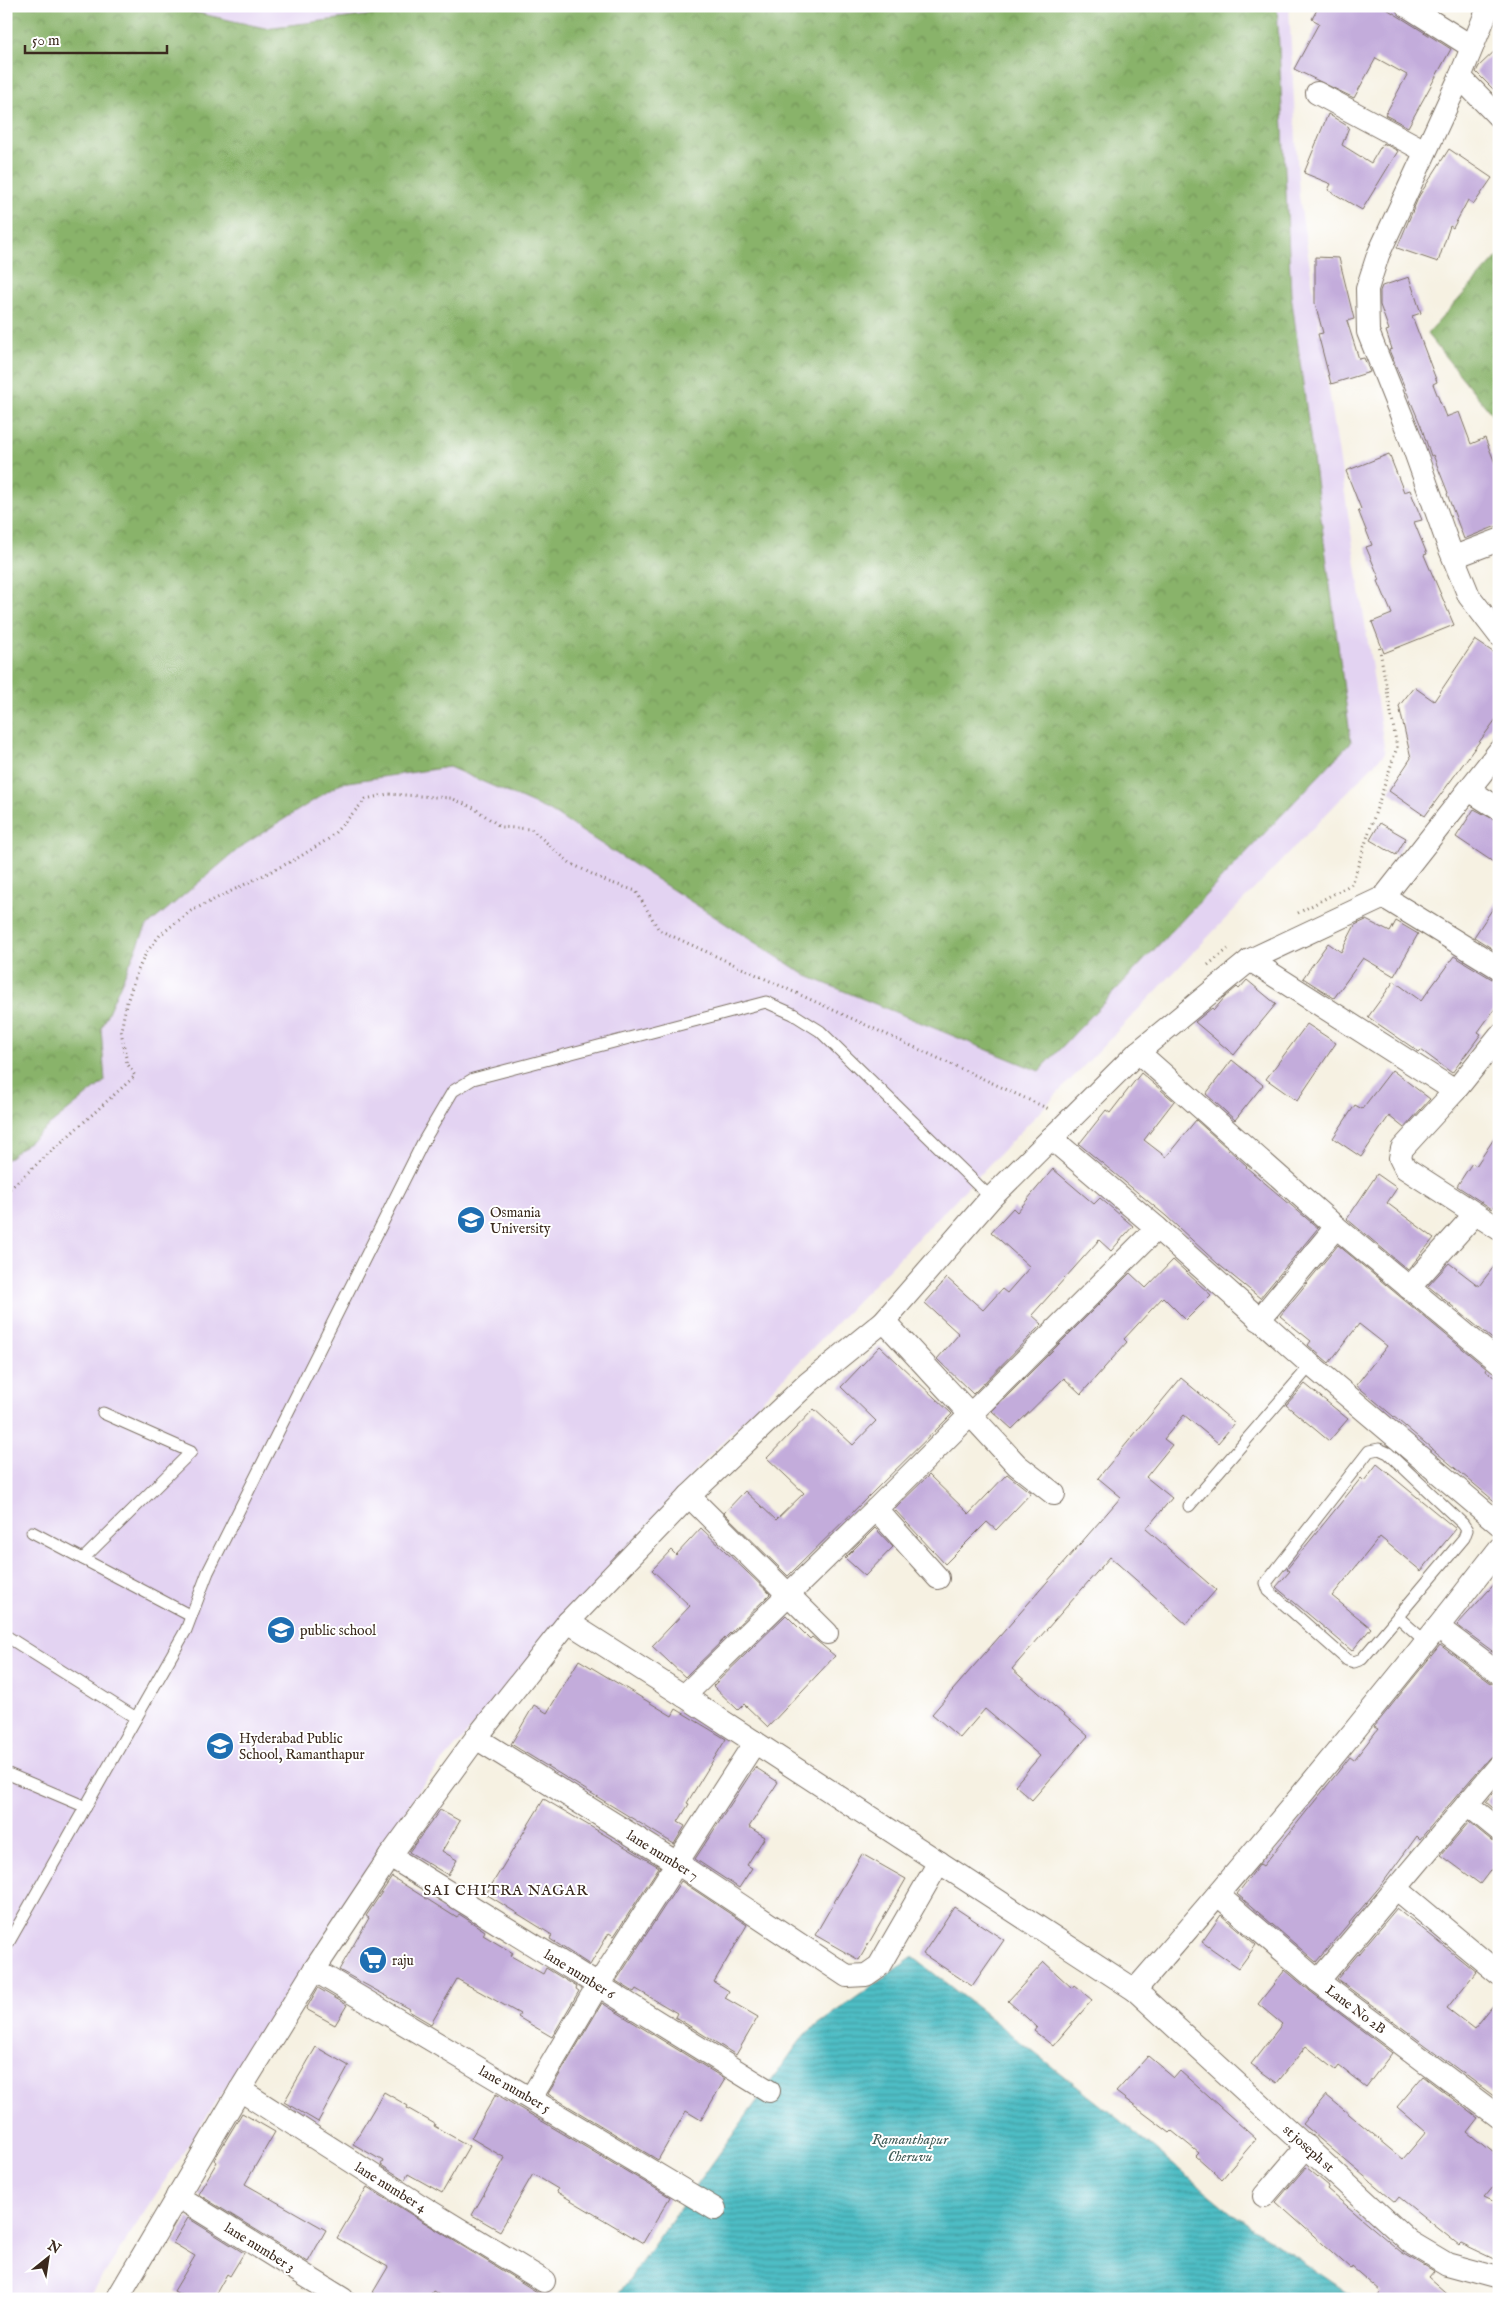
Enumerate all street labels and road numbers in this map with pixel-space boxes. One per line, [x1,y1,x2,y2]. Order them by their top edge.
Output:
street label: lane number 7 [623,1827,702,1885]
street label: lane number 6 [541,1946,619,2004]
street label: Lane No 2B [1322,1981,1389,2038]
street label: lane number 5 [476,2062,553,2118]
street label: st joseph st [1279,2121,1338,2177]
street label: lane number 4 [351,2159,430,2217]
street label: lane number 3 [221,2219,298,2277]

